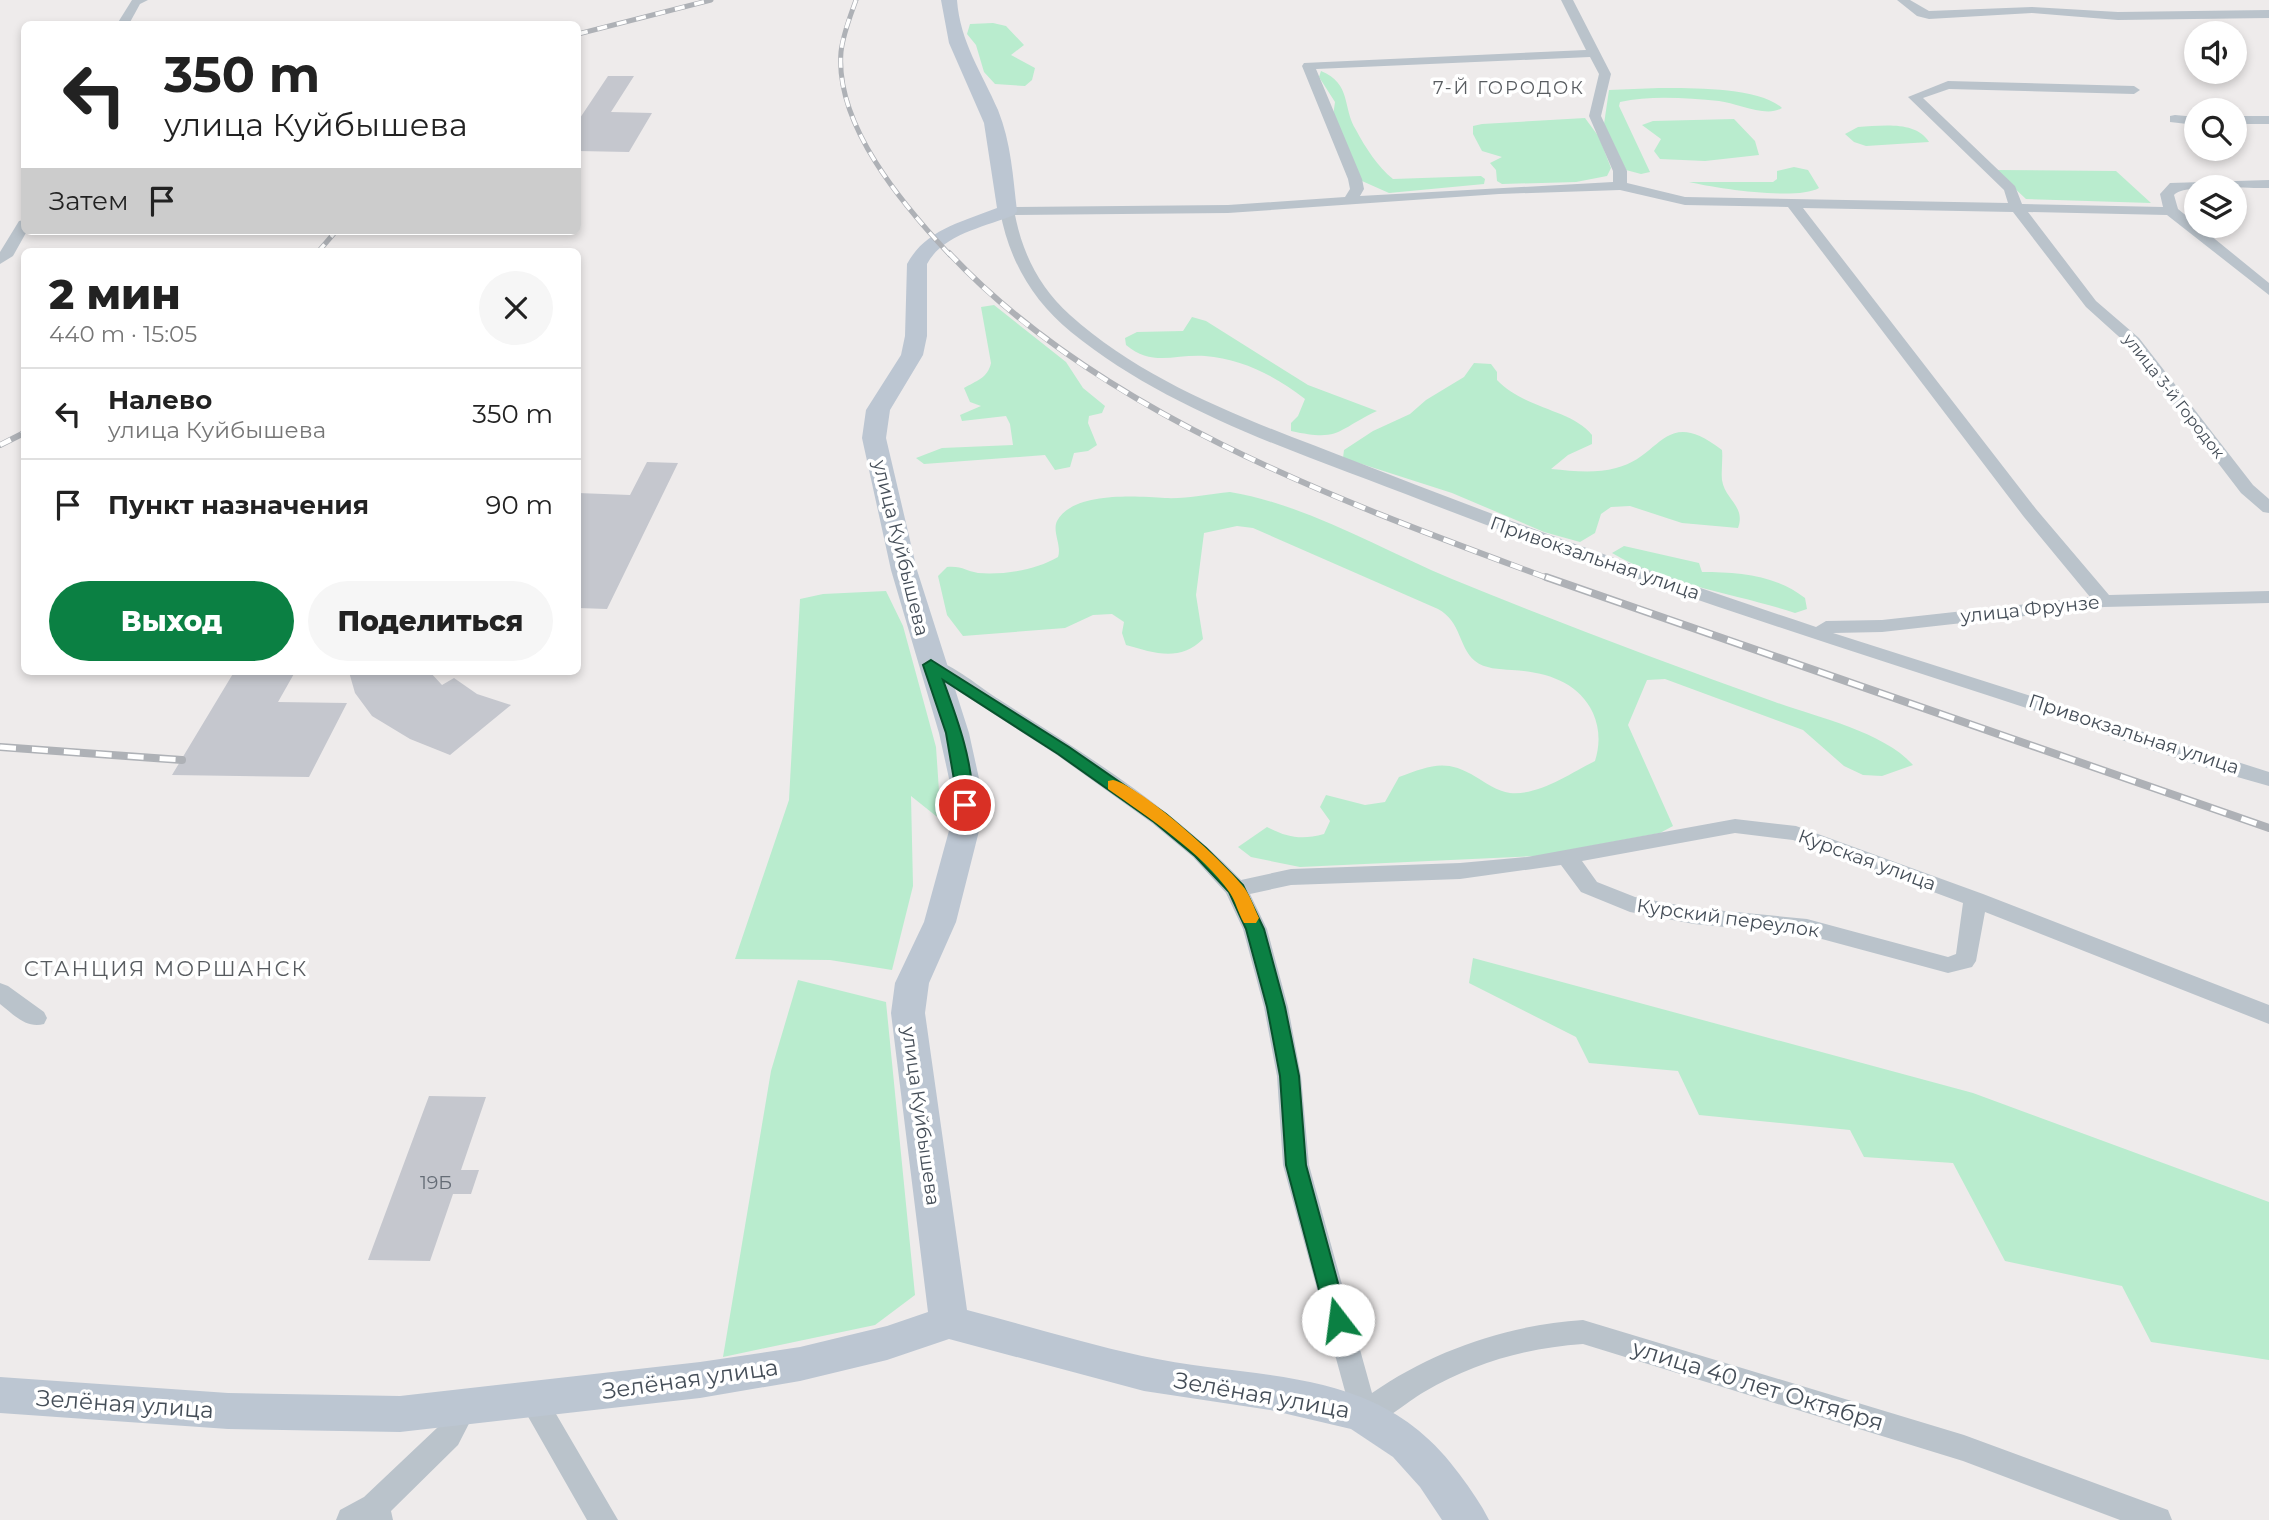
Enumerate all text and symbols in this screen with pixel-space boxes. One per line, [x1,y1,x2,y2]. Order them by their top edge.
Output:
map controls [2184,21,2247,238]
button: sound [2184,21,2247,84]
text: 350 m [164,45,320,104]
icon: left [49,49,140,140]
district label: 7-Й ГОРОДОК [1433,77,1585,99]
button: search [2184,98,2247,161]
text: улица Куйбышева [164,105,468,144]
button: layers [2184,175,2247,238]
icon: arrive [143,182,181,220]
text: Затем [49,185,129,217]
text: 2 мин [49,268,181,320]
button: close [479,271,553,345]
text: 440 m · 15:05 [49,320,197,348]
street label: улица 3-й Городок [2119,329,2229,463]
text: Налево [108,384,212,416]
icon: left [49,395,87,433]
text: 350 m [472,398,553,430]
text: улица Куйбышева [108,416,326,444]
street label: улица Куйбышева [868,457,934,638]
icon: arrive [49,486,87,524]
text: Пункт назначения [108,489,369,521]
text: 90 m [486,489,553,521]
street label: Привокзальная улица [1487,511,1703,605]
button: Выход [49,581,294,661]
button: Поделиться [308,581,553,661]
street label: улица Фрунзе [1958,590,2101,628]
street label: Привокзальная улица [2026,689,2242,779]
pin [935,775,995,835]
icon: arrive [946,786,984,824]
street label: Курская улица [1795,824,1939,896]
street label: Курский переулок [1635,894,1821,942]
district label: СТАНЦИЯ МОРШАНСК [24,956,308,981]
street label: улица Куйбышева [897,1024,945,1207]
house number: 19Б [420,1171,452,1194]
position arrow [1301,1283,1375,1357]
street label: улица 40 лет Октября [1628,1333,1887,1437]
street label: Зелёная улица [600,1353,780,1405]
street label: Зелёная улица [1172,1366,1352,1424]
street label: Зелёная улица [35,1384,215,1424]

